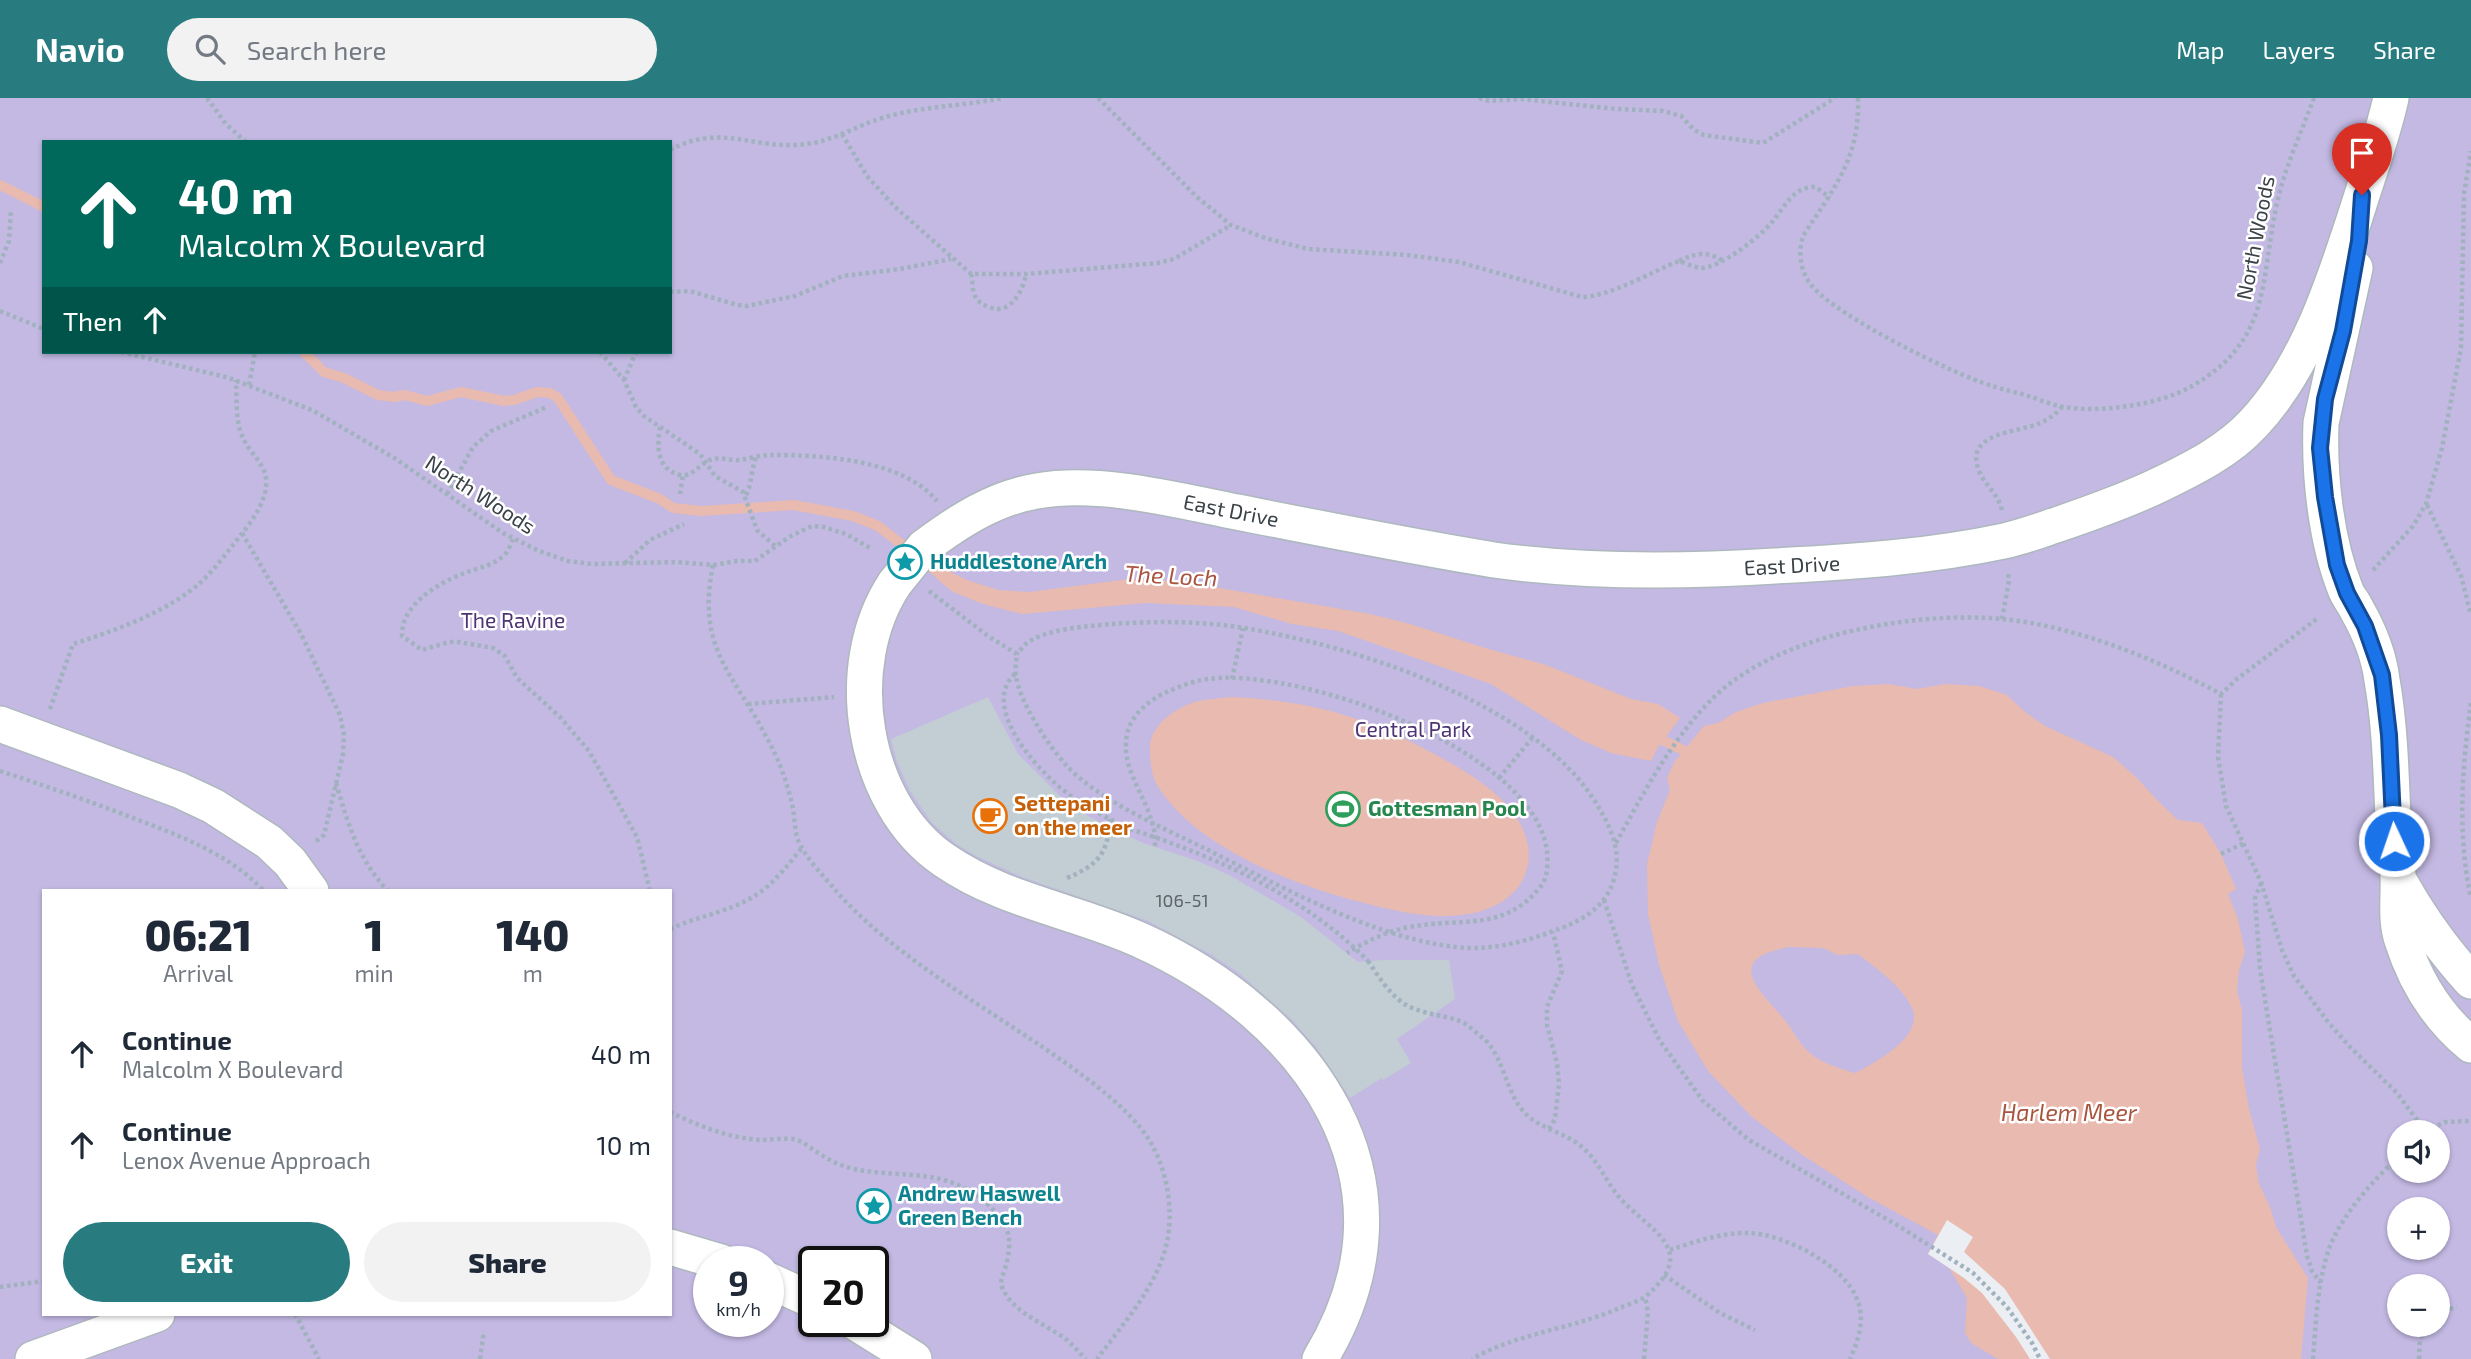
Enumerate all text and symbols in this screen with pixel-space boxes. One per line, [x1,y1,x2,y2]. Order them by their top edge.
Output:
search box [167,18,657,81]
text: Navio [35,29,125,69]
icon: search [191,30,229,68]
text: Search here [247,34,386,65]
text: Map [2176,35,2224,64]
text: Layers [2262,35,2335,64]
text: Share [2373,35,2436,64]
pin [2332,123,2392,195]
icon: arrive [2343,134,2381,172]
text: 40 m [178,165,294,224]
icon: ahead [63,168,154,259]
street label: North Woods [2230,174,2279,302]
text: Malcolm X Boulevard [178,225,486,263]
icon: ahead [136,301,174,339]
text: Then [63,305,122,336]
street label: North Woods [421,449,540,538]
street label: East Drive [1182,488,1281,531]
place icon: Huddlestone Arch [886,543,924,581]
place label: Huddlestone Arch [930,548,1107,573]
street label: East Drive [1743,549,1841,580]
water label: The Loch [1124,559,1218,591]
park label: The Ravine [461,607,565,632]
park label: Central Park [1355,716,1472,741]
place label: Settepani on the meer [1014,790,1132,839]
sports icon: Gottesman Pool [1324,790,1362,828]
place label: Gottesman Pool [1368,795,1526,820]
cafe icon: Settepani on the meer [971,797,1009,835]
position arrow [2357,804,2431,878]
house number: 106-51 [1155,889,1209,911]
text: 06:21 [145,909,252,959]
text: 1 [365,909,383,959]
text: 140 [496,909,569,959]
text: Arrival [163,959,233,987]
text: min [354,959,394,987]
text: m [523,959,543,987]
text: Continue [122,1024,232,1055]
icon: ahead [63,1035,101,1073]
text: 40 m [591,1038,651,1069]
text: Malcolm X Boulevard [122,1055,343,1083]
water label: Harlem Meer [2001,1098,2138,1126]
text: Continue [122,1115,232,1146]
map controls [2387,1120,2450,1337]
button: sound [2387,1120,2450,1183]
icon: ahead [63,1126,101,1164]
text: 10 m [596,1129,651,1160]
text: Lenox Avenue Approach [122,1146,371,1174]
place label: Andrew Haswell Green Bench [898,1180,1061,1229]
place icon: Andrew Haswell Green Bench [855,1187,893,1225]
button: + [2387,1197,2450,1260]
button: Exit [63,1222,350,1302]
button: Share [364,1222,651,1302]
speed limit sign: 20 [798,1246,889,1337]
text: 9 [728,1261,749,1303]
button: − [2387,1274,2450,1337]
text: km/h [716,1298,761,1320]

